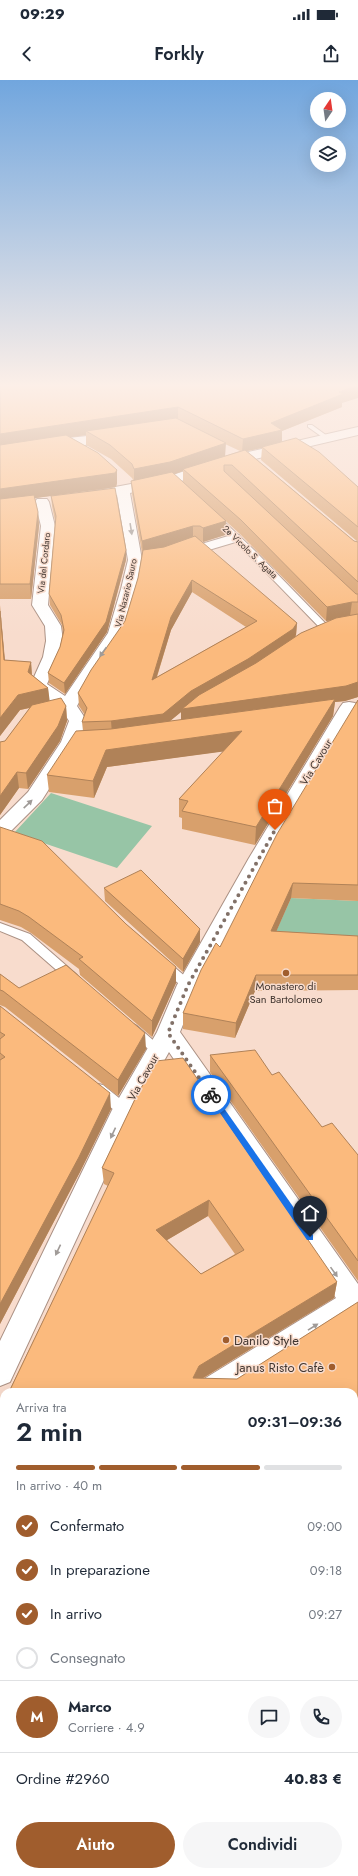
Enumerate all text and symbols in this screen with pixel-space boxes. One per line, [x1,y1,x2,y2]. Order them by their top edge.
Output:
text: 09:29 [20,3,65,25]
text: Forkly [154,41,204,67]
icon: back [16,43,38,65]
icon: share [320,43,342,65]
north arrow [310,92,346,128]
map controls [310,92,346,172]
button: layers [310,136,346,172]
street label: 2e Vicolo S. Agata [220,522,281,581]
one-way arrow [128,523,134,535]
street label: Via del Cordaro [34,532,53,594]
street label: Via Nazario Sauro [111,557,140,628]
one-way arrow [99,647,107,657]
street label: Via Cavour [296,736,336,788]
pin [258,789,292,830]
icon: bag [264,795,286,817]
one-way arrow [23,799,33,808]
marker: Monastero di San Bartolomeo [281,968,291,978]
place label: Monastero di San Bartolomeo [249,978,323,1007]
street label: Via Cavour [123,1050,163,1103]
courier [191,1075,231,1115]
icon: bike [200,1084,222,1106]
one-way arrow [110,1127,116,1138]
pin [293,1196,327,1237]
icon: home [299,1202,321,1224]
one-way arrow [55,1245,61,1256]
one-way arrow [330,1267,338,1277]
one-way arrow [308,1323,318,1331]
place label: Danilo Style [234,1331,299,1350]
marker: Danilo Style [221,1335,231,1345]
place label: Janus Risto Cafè [234,1358,324,1377]
marker: Janus Risto Cafè [327,1362,337,1372]
text: Arriva tra [16,1398,67,1417]
text: 09:31–09:36 [248,1411,342,1433]
text: 2 min [16,1413,83,1451]
text: In arrivo · 40 m [16,1476,102,1495]
icon: check [16,1515,38,1537]
text: Confermato [50,1515,124,1537]
text: 09:00 [307,1517,342,1536]
icon: check [16,1559,38,1581]
text: In preparazione [50,1559,150,1581]
text: 09:18 [310,1561,342,1580]
icon: check [16,1603,38,1625]
text: In arrivo [50,1603,102,1625]
text: 09:27 [309,1605,342,1624]
text: Consegnato [50,1647,126,1669]
text: Marco [68,1696,112,1718]
button: chat [248,1696,290,1738]
button: phone [300,1696,342,1738]
text: M [30,1706,44,1728]
text: Corriere · 4.9 [68,1718,145,1737]
text: Ordine #2960 [16,1768,109,1790]
text: 40.83 € [284,1768,342,1790]
button: Aiuto [16,1822,175,1868]
button: Condividi [183,1822,342,1868]

